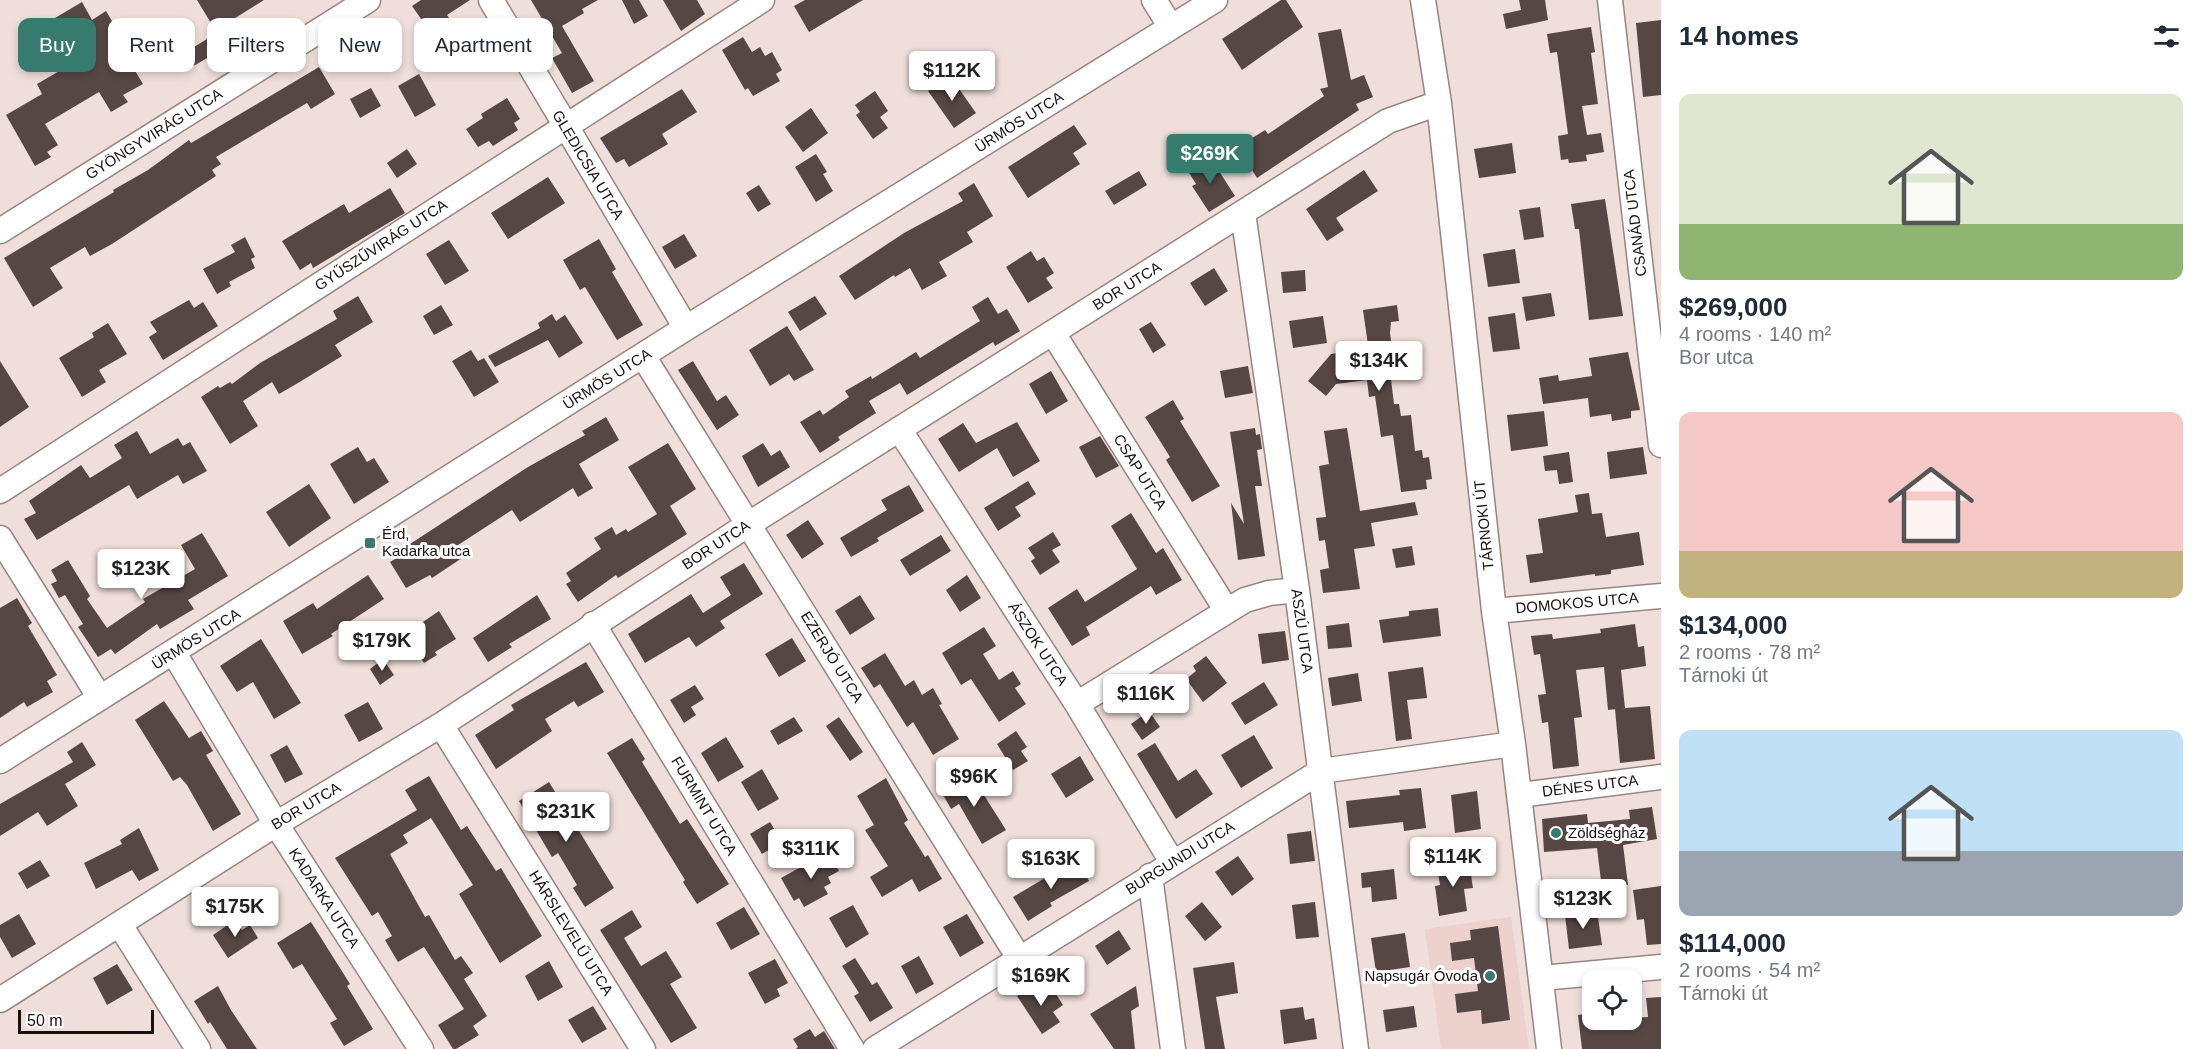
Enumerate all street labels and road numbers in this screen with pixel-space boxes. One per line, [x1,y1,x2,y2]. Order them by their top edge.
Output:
street label: GYÖNGYVIRÁG UTCA [82,85,225,183]
street label: ÜRMÖS UTCA [971,88,1066,156]
street label: GLEDICSIA UTCA [549,107,628,222]
street label: CSANÁD UTCA [1620,169,1649,277]
street label: GYŰSZŰVIRÁG UTCA [311,195,450,294]
street label: BOR UTCA [1089,258,1164,313]
street label: ÜRMÖS UTCA [559,345,654,413]
street label: CSAP UTCA [1111,431,1170,513]
street label: TÁRNOKI ÚT [1470,479,1497,571]
street label: BOR UTCA [679,516,753,573]
street label: ASZÚ UTCA [1288,588,1317,674]
street label: DOMOKOS UTCA [1515,589,1639,616]
street label: ÁSZOK UTCA [1005,599,1072,689]
street label: ÜRMÖS UTCA [148,605,243,673]
street label: EZERJÓ UTCA [798,608,867,705]
street label: FURMINT UTCA [668,753,741,858]
street label: DÉNES UTCA [1541,771,1639,800]
street label: BOR UTCA [268,778,343,833]
street label: BURGUNDI UTCA [1122,817,1237,898]
street label: KADARKA UTCA [286,845,363,951]
street label: HÁRSLEVELŰ UTCA [526,867,617,998]

